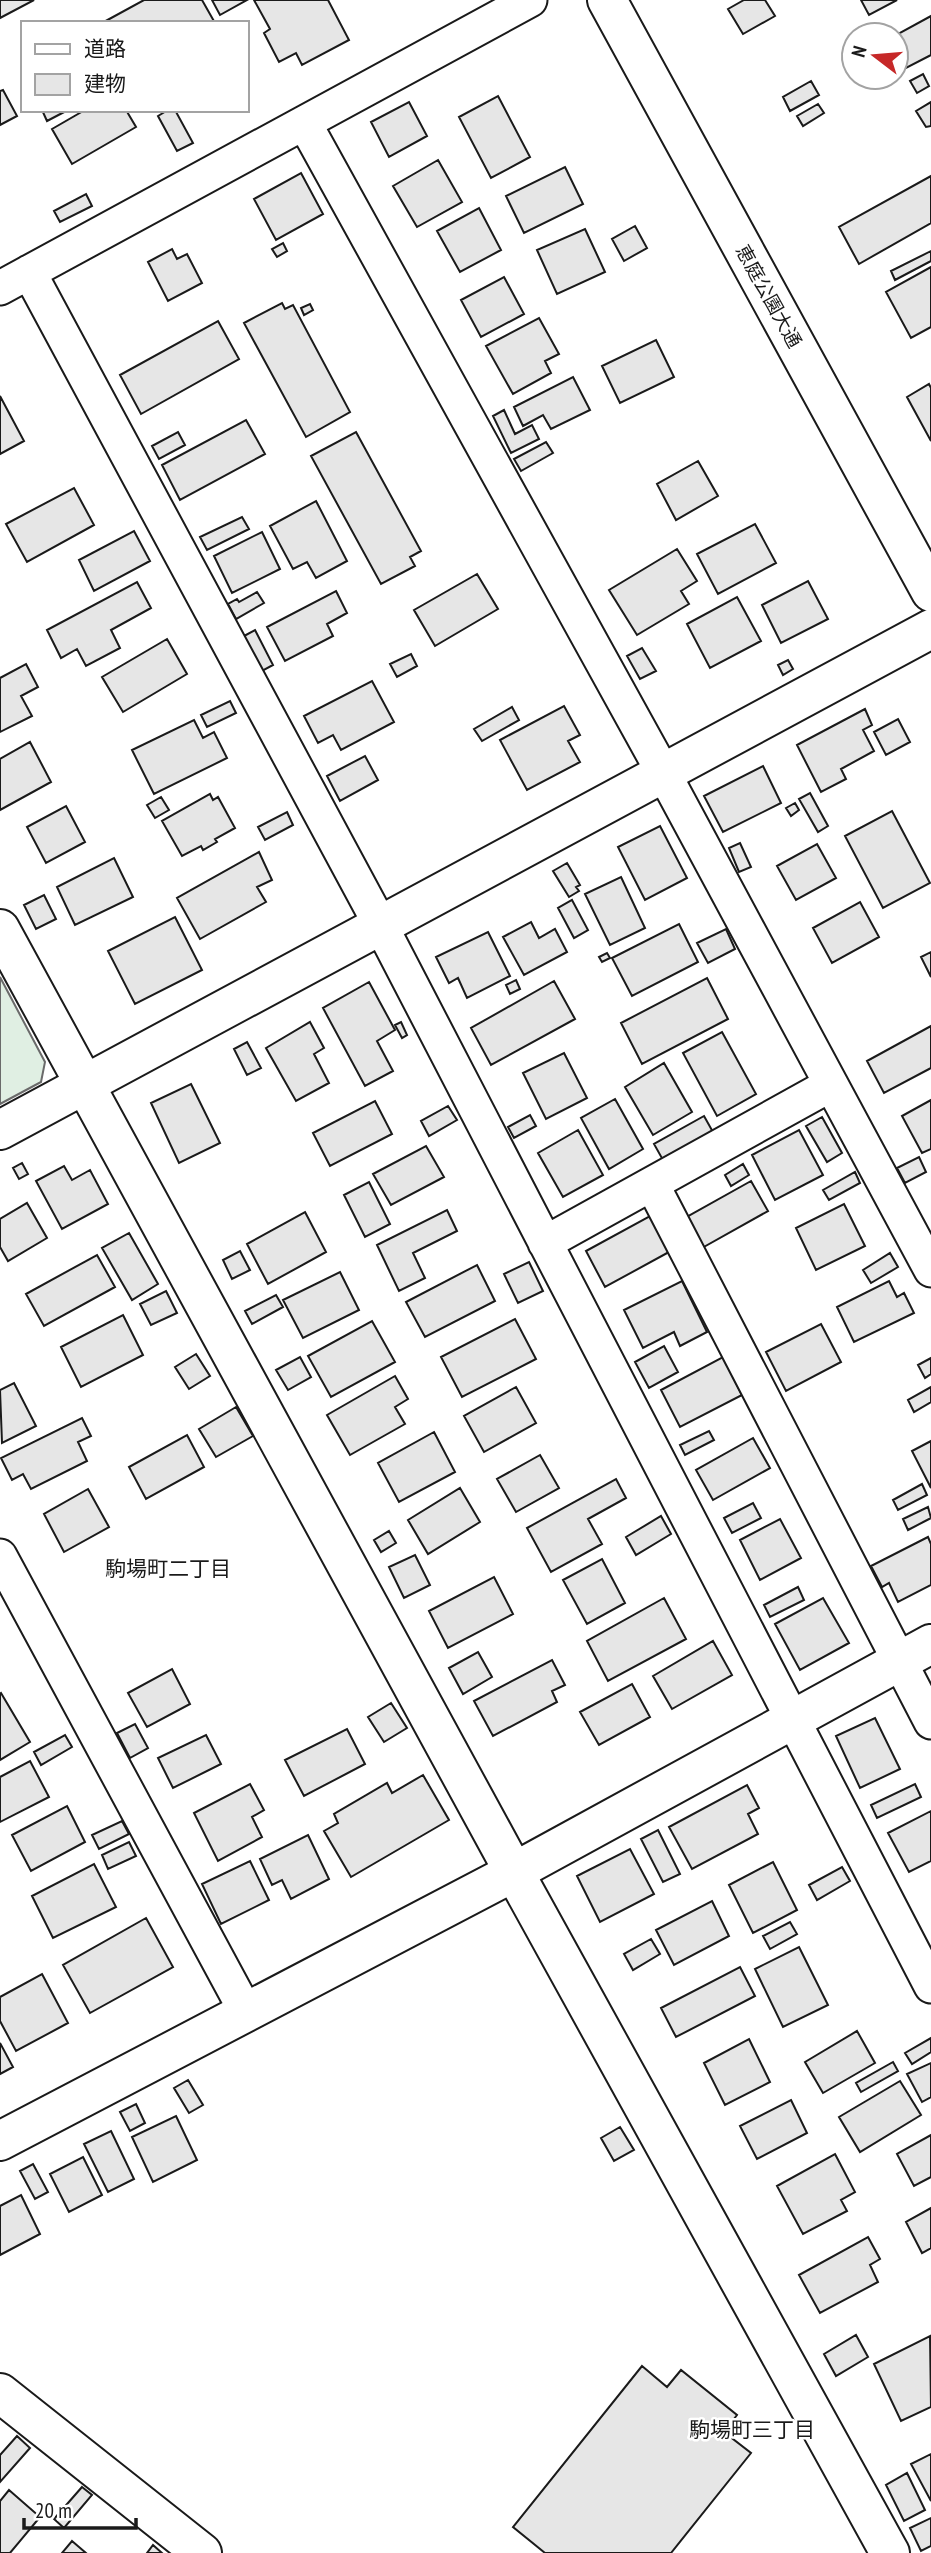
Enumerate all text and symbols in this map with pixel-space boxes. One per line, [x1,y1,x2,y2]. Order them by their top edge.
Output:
legend [21,21,248,112]
north arrow [840,21,910,91]
text: 道路 [84,35,126,62]
text: N [846,43,872,60]
text: 建物 [84,70,126,97]
street label: 恵庭公園大通 [731,240,807,352]
district label: 駒場町二丁目 [105,1555,231,1582]
district label: 駒場町三丁目 [689,2416,815,2443]
scale bar [24,2486,136,2530]
text: 20 m [35,2497,72,2524]

